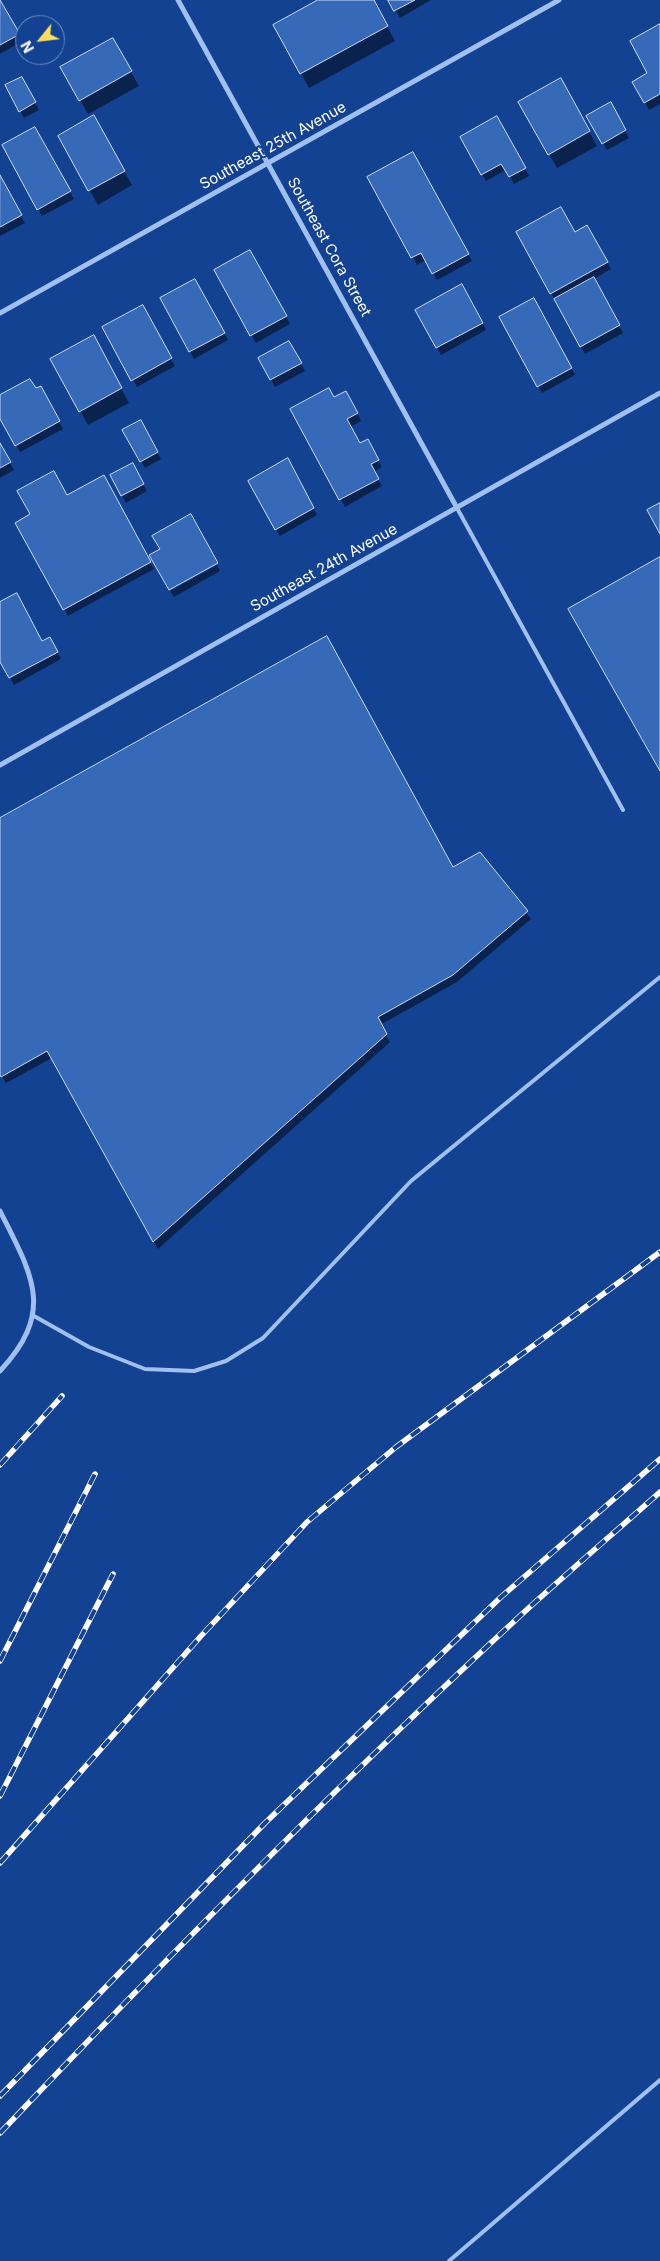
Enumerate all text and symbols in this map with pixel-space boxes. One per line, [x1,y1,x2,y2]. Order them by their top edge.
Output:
north arrow [15,15,65,65]
text: N [17,38,37,56]
street label: Southeast 25th Avenue [197,98,349,194]
street label: Southeast Cora Street [283,174,375,320]
street label: Southeast 24th Avenue [248,520,400,616]

